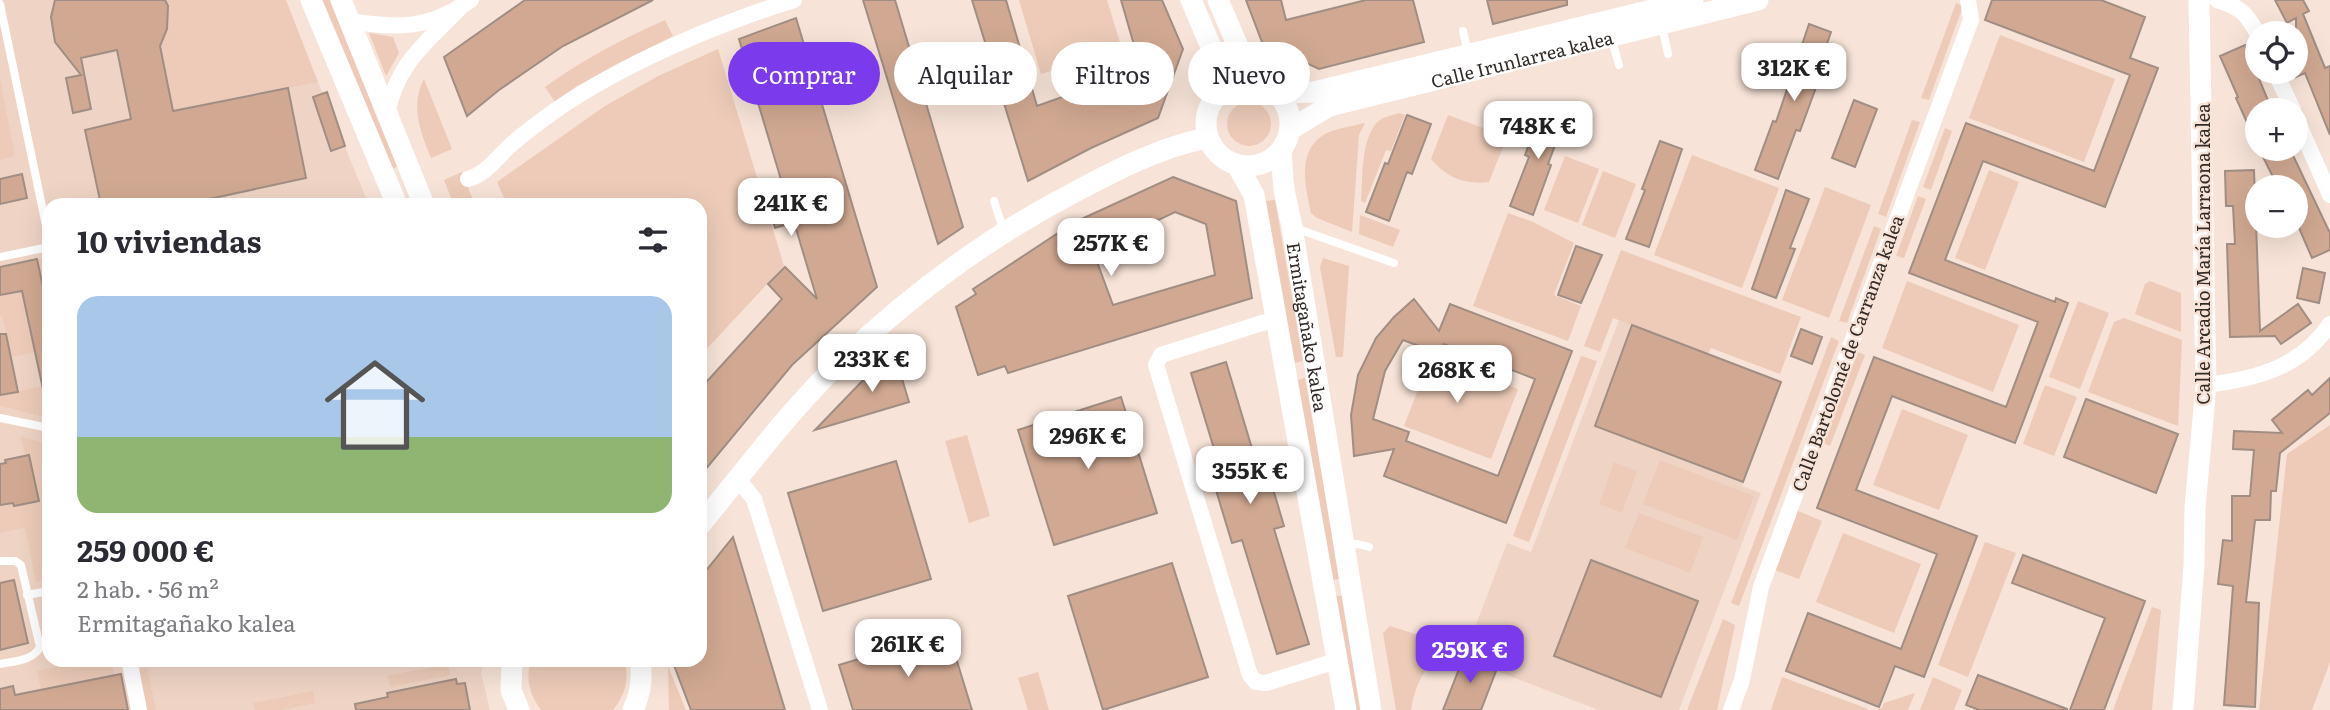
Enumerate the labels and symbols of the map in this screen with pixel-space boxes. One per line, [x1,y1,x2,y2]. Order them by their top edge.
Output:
street label: Calle Irunlarrea kalea [1428,23,1616,94]
pin: 312K € [1737,43,1851,103]
pin: 748K € [1481,102,1595,161]
street label: Calle Arcadio María Larraona kalea [2189,103,2216,405]
pin: 241K € [734,178,848,238]
street label: Calle Bartolomé de Carranza kalea [1784,211,1910,495]
pin: 257K € [1054,218,1168,278]
street label: Ermitagañako kalea [1281,240,1336,414]
pin: 233K € [815,334,929,394]
pin: 268K € [1400,346,1514,405]
pin: 296K € [1031,412,1145,471]
pin: 355K € [1193,447,1307,506]
pin: 261K € [851,620,965,679]
pin: 259K € [1413,626,1527,685]

